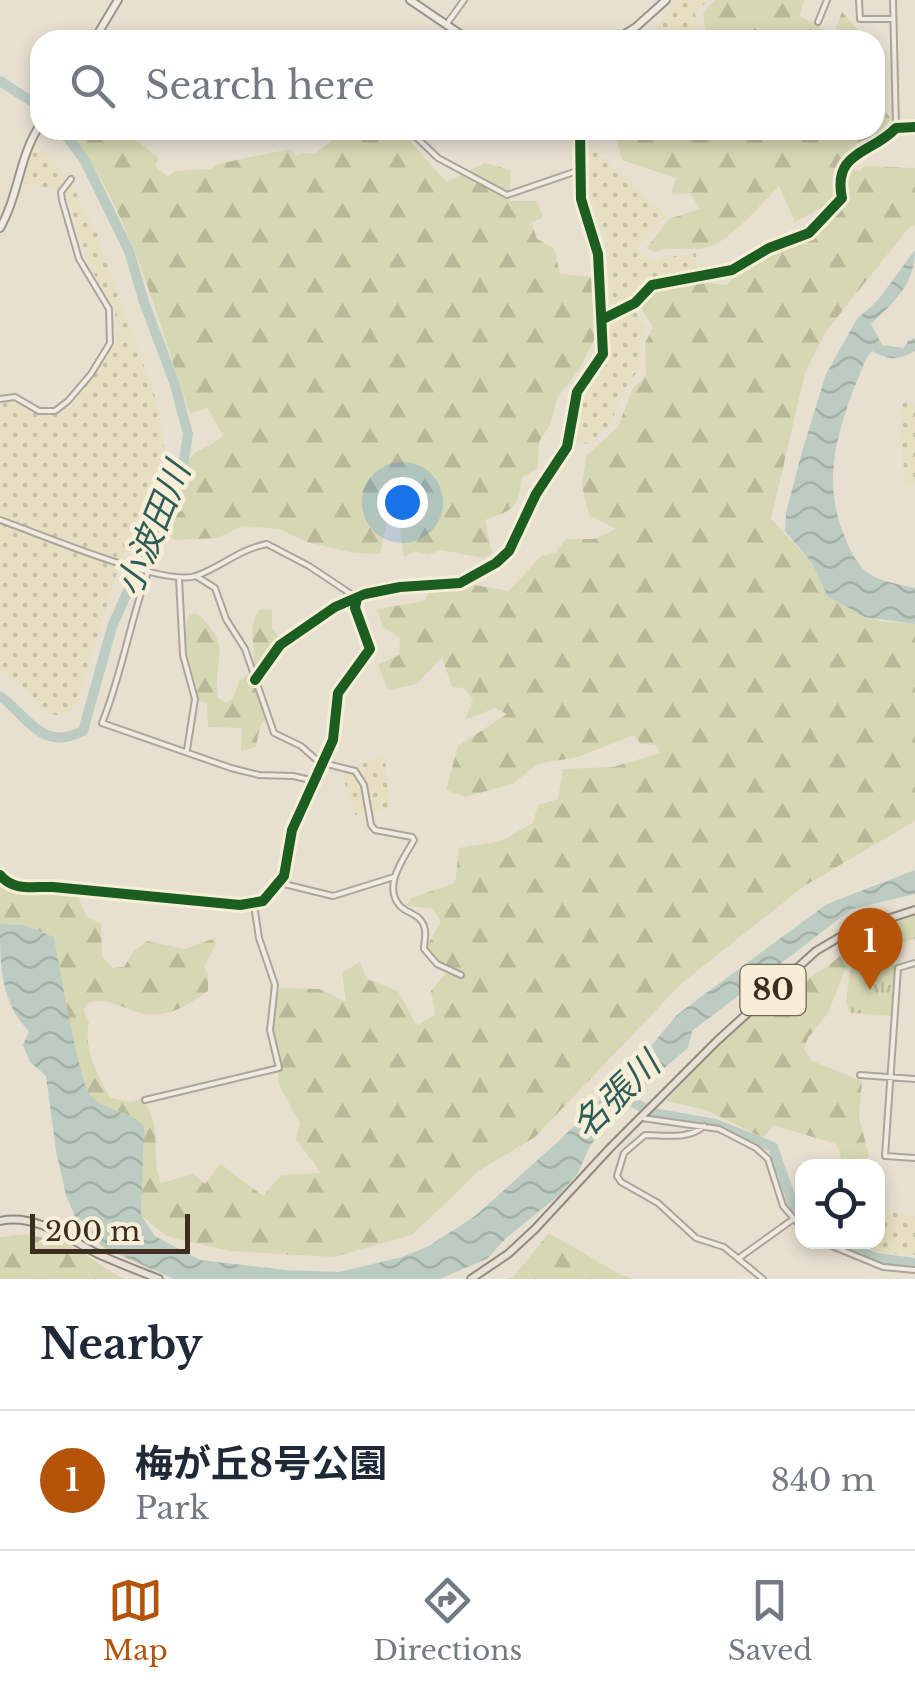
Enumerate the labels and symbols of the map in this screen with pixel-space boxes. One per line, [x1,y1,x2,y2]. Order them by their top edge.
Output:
water label: 小波田川 [106,452,200,602]
your location [377,477,428,528]
pin: 1 [838,908,902,990]
road number: 80 [740,965,806,1015]
water label: 名張川 [563,1040,671,1147]
scale bar [30,1209,190,1254]

